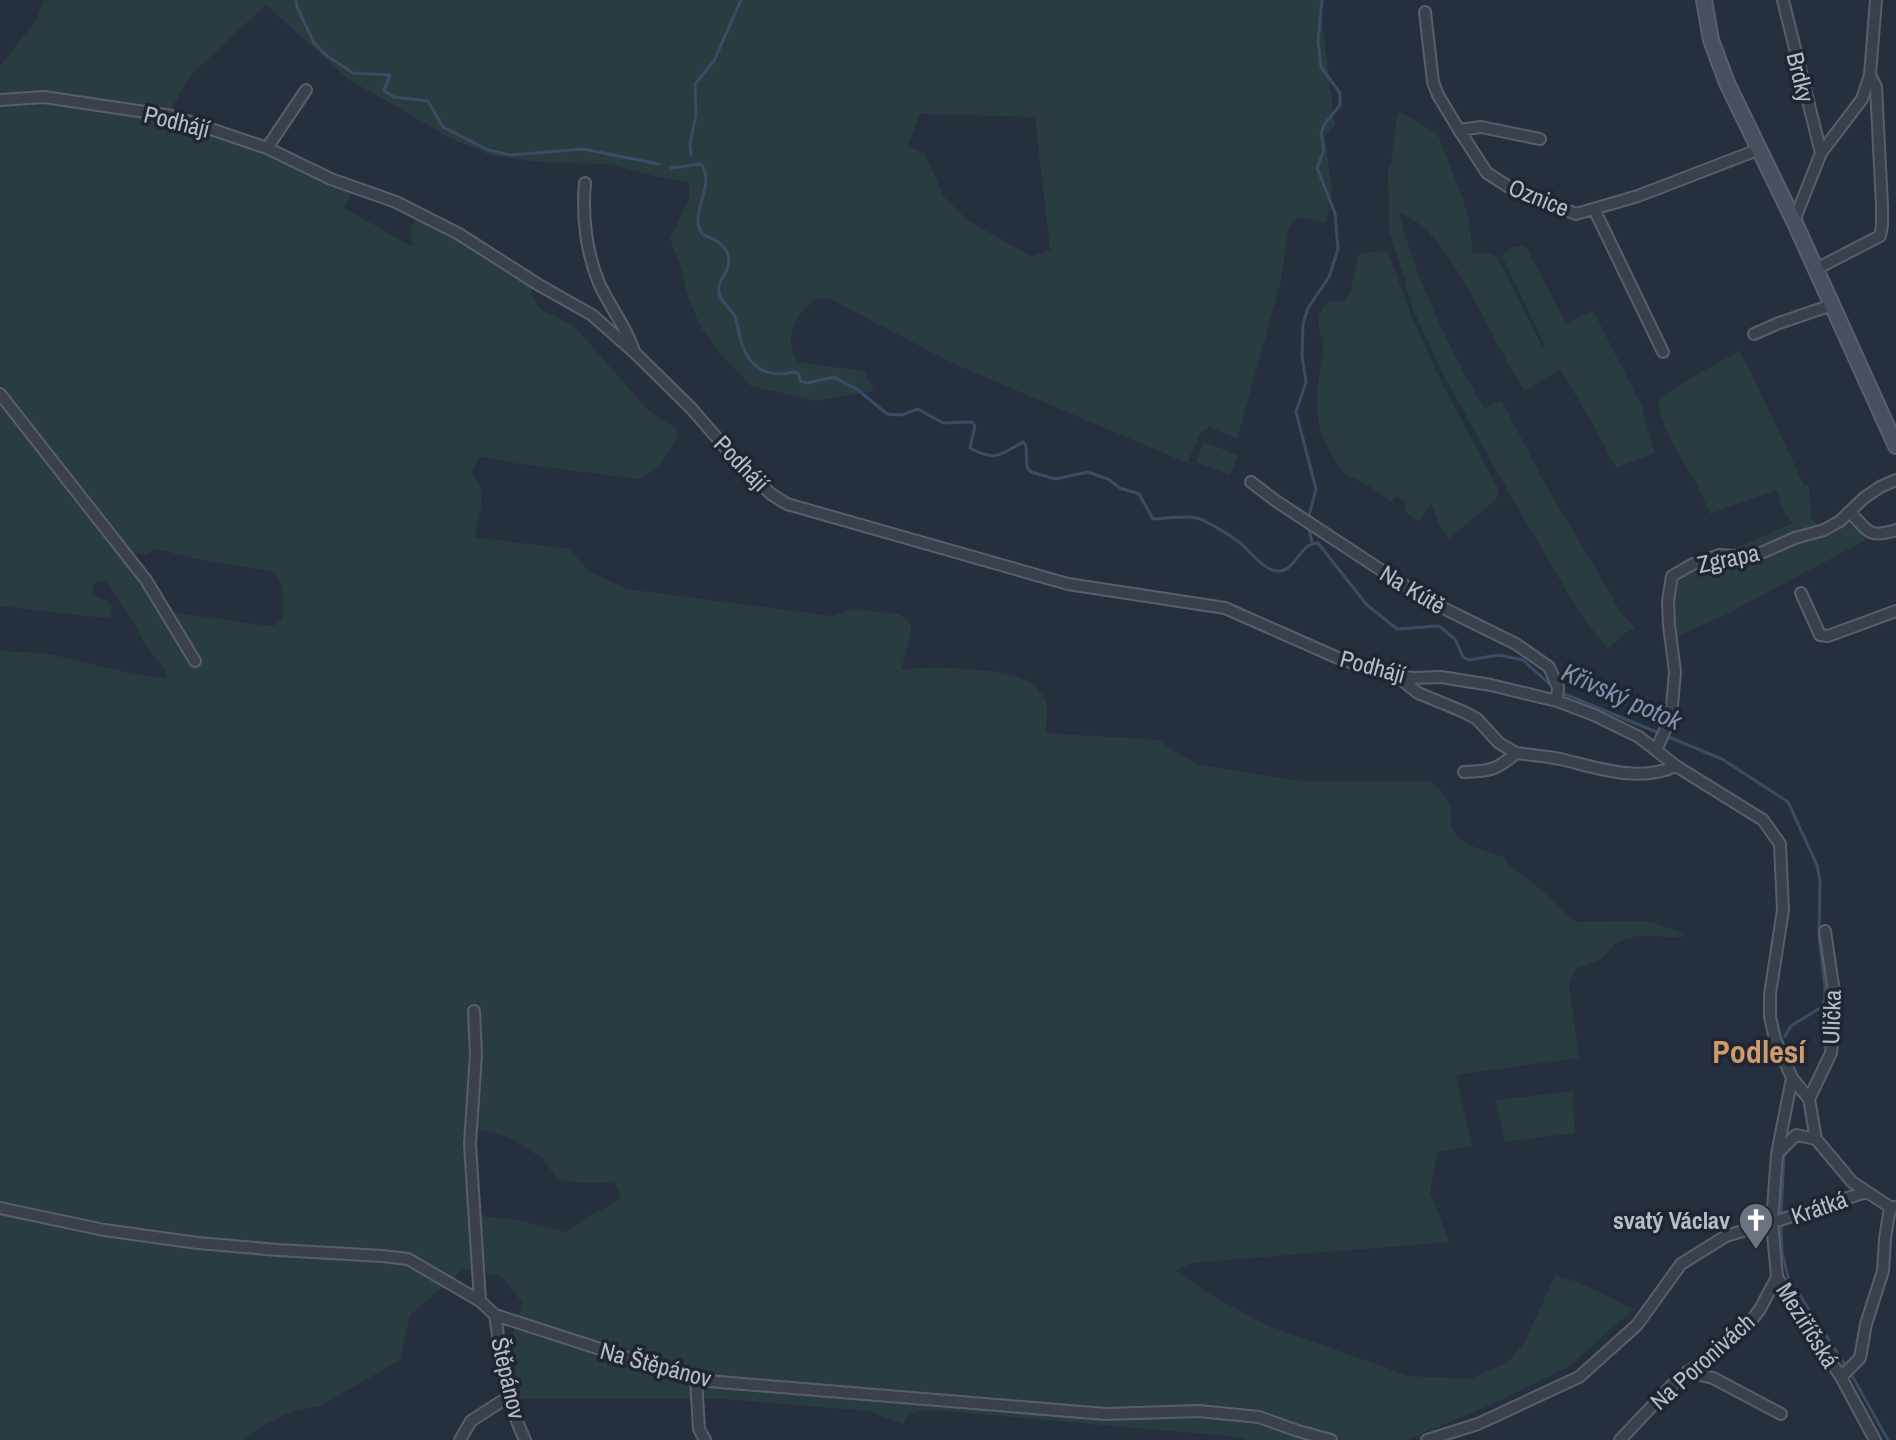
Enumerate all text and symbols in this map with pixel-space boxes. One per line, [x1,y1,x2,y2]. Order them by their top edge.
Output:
street label: Brdky [1779,49,1823,105]
street label: Podhájí [141,97,214,145]
street label: Oznice [1504,170,1574,224]
street label: Podhájí [707,428,777,498]
street label: Zgrapa [1694,536,1762,580]
street label: Na Kútě [1374,557,1452,621]
street label: Podhájí [1337,642,1410,690]
water label: Křivský potok [1556,654,1689,739]
street label: Ulička [1814,989,1848,1045]
district label: Podlesí [1712,1030,1807,1073]
street label: Krátká [1787,1183,1851,1231]
church icon: svatý Václav [1737,1201,1775,1251]
place label: svatý Václav [1613,1204,1730,1236]
street label: Meziříčská [1769,1276,1847,1374]
street label: Na Poronivách [1643,1306,1761,1416]
street label: Štěpánov [484,1334,534,1422]
street label: Na Štěpánov [597,1334,715,1394]

